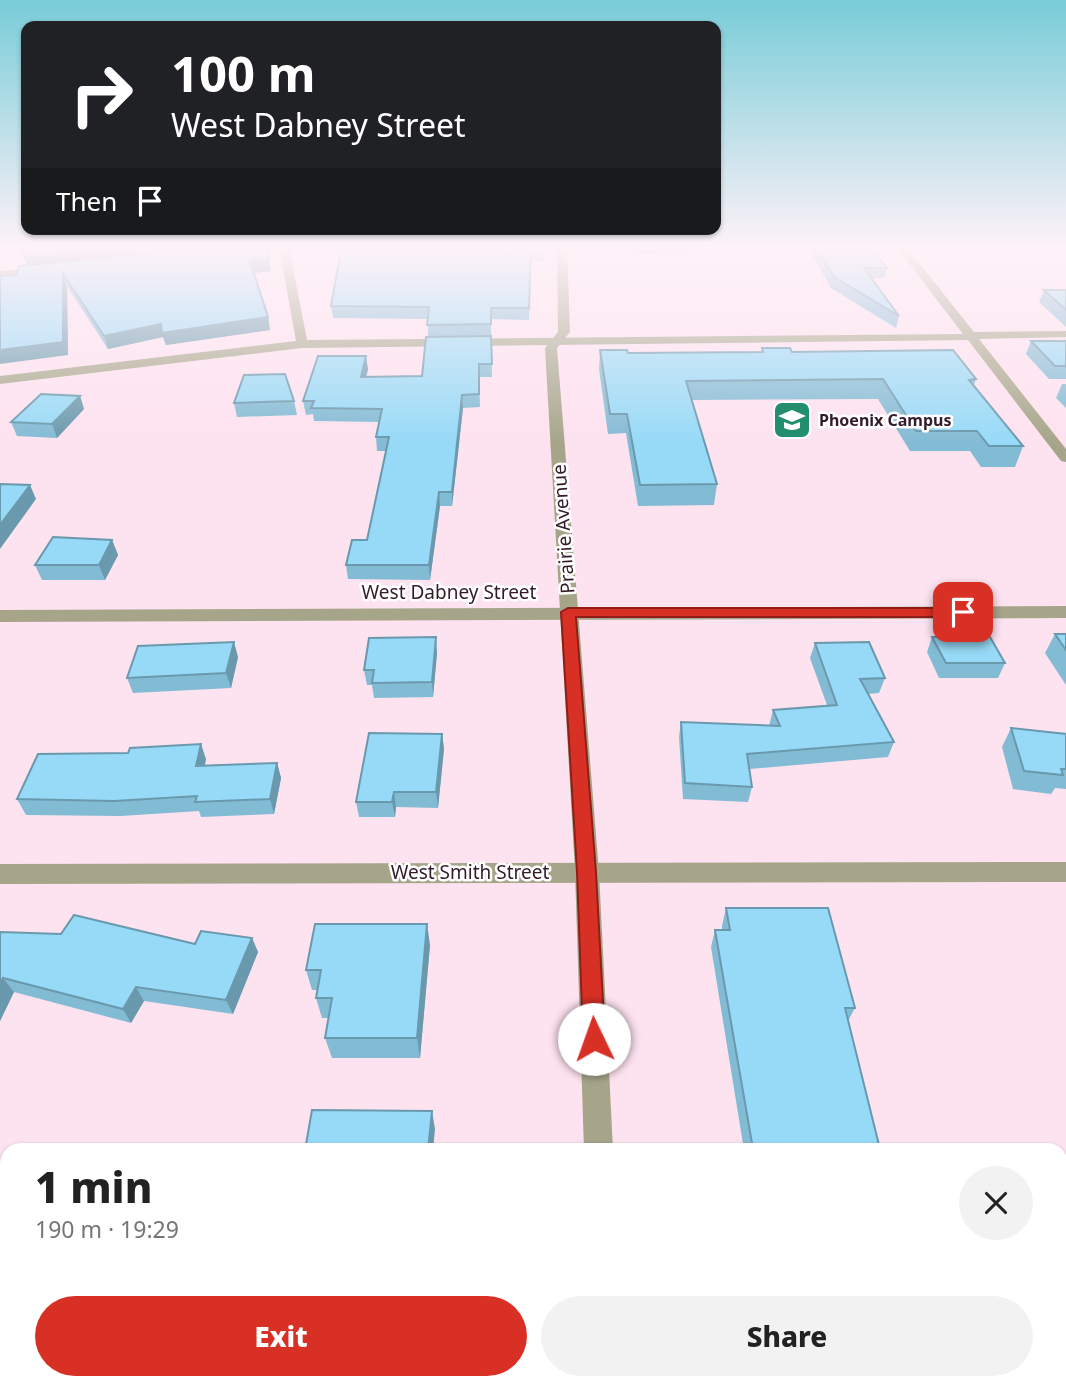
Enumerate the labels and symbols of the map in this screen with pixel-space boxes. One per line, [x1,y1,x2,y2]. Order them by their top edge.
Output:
school or university icon: Phoenix Campus [771,399,813,441]
place label: Phoenix Campus [819,409,951,431]
street label: Prairie Avenue [546,463,580,595]
street label: West Dabney Street [362,579,537,605]
pin [933,582,993,642]
street label: West Smith Street [391,859,549,885]
position arrow [557,1002,631,1076]

